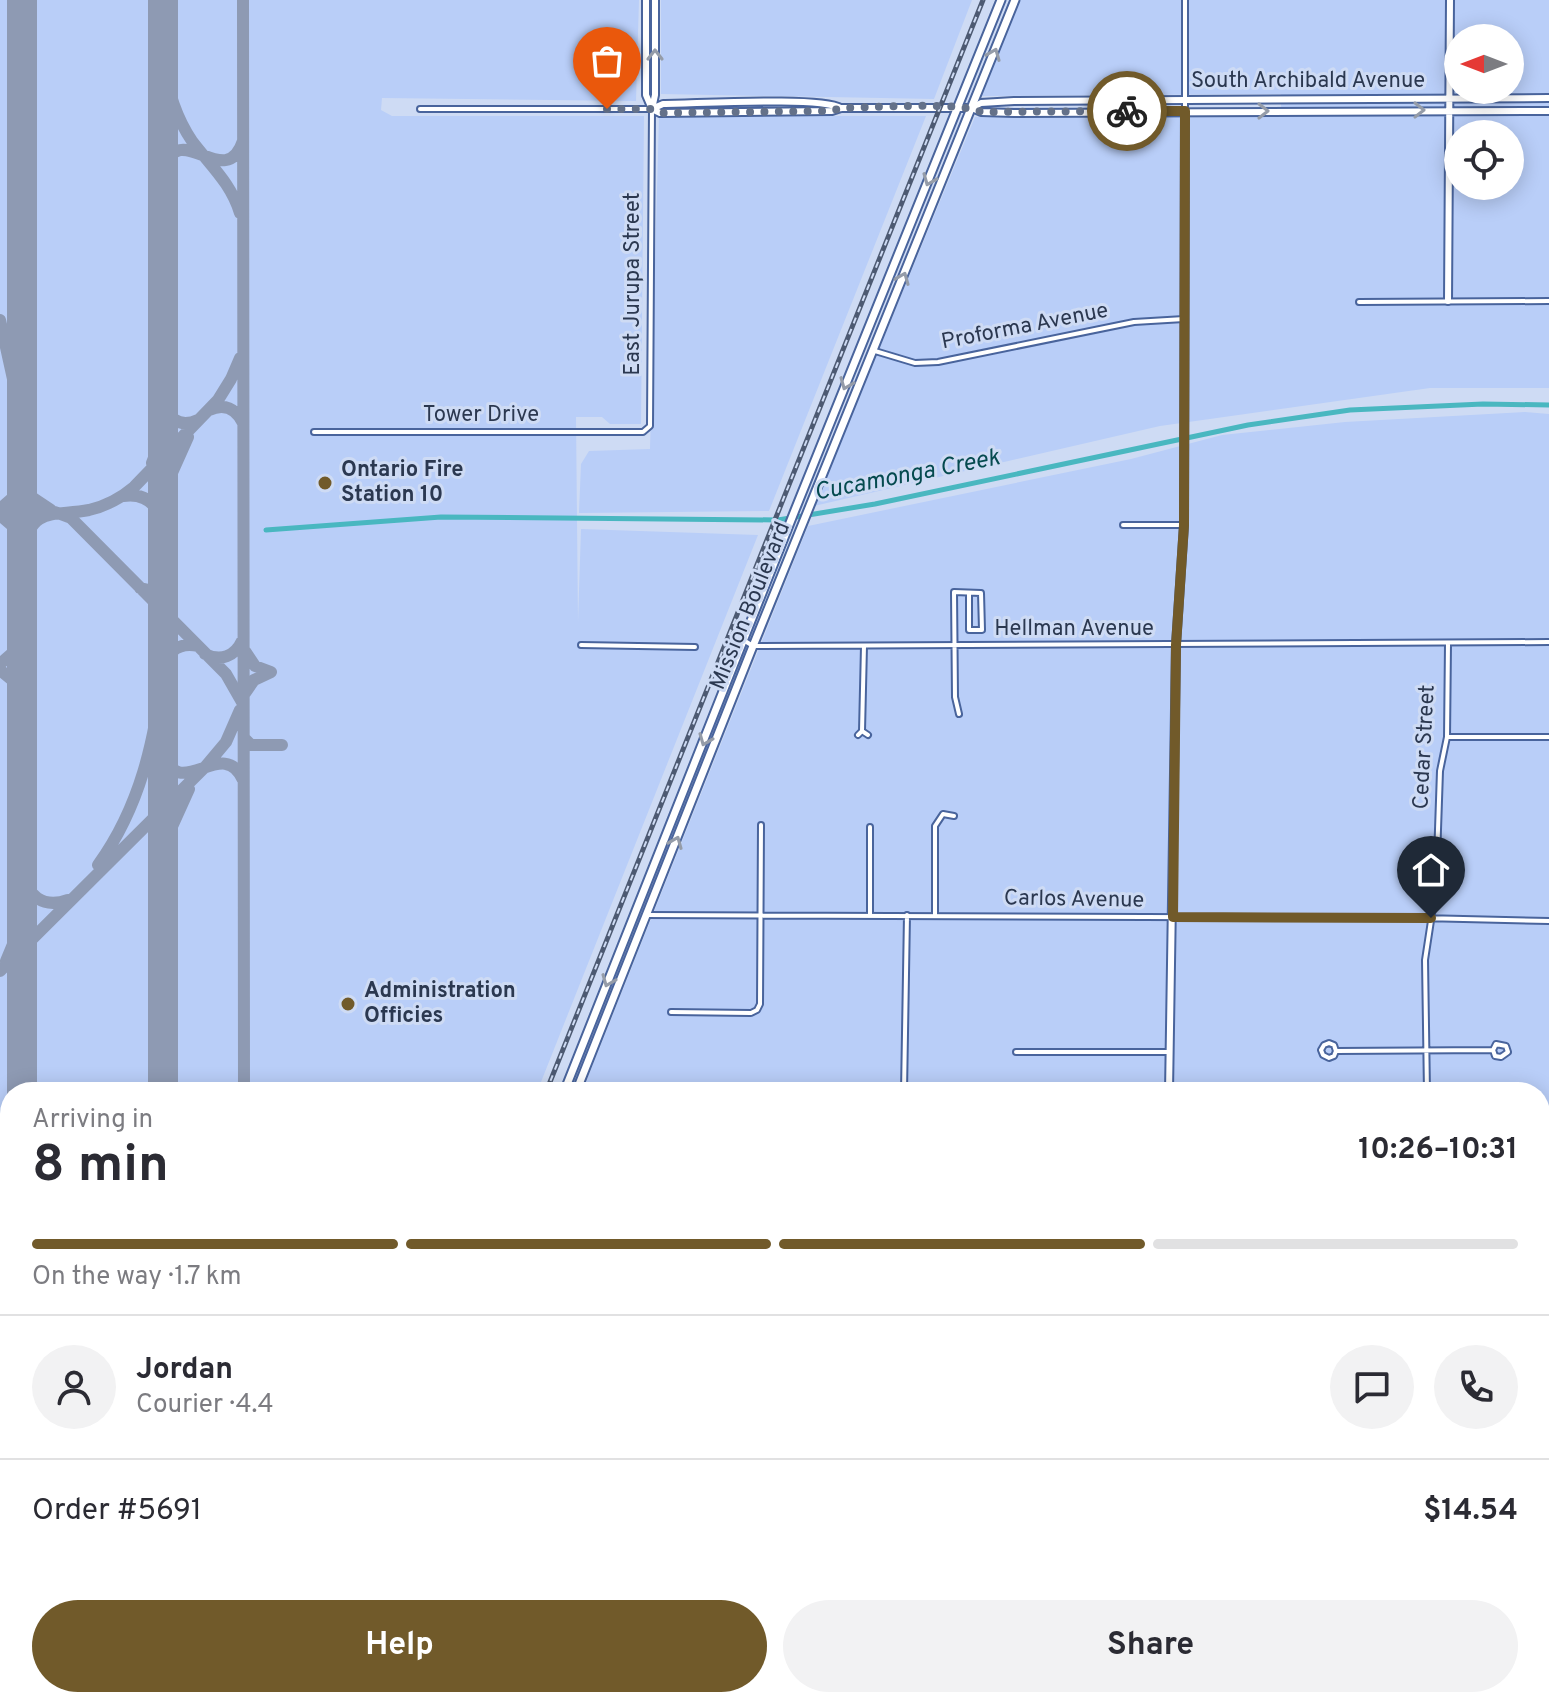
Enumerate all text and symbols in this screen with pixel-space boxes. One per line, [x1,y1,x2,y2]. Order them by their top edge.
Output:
north arrow [1444,24,1524,104]
map controls [1444,24,1524,200]
pin [573,27,641,109]
icon: bag [585,39,629,83]
one-way arrow [646,48,664,61]
one-way arrow [984,48,1000,62]
street label: South Archibald Avenue [1191,68,1425,95]
courier [1087,71,1167,151]
icon: bike [1105,89,1149,133]
one-way arrow [1413,101,1426,119]
one-way arrow [1257,102,1270,120]
button: locate [1444,120,1524,200]
one-way arrow [923,172,939,186]
street label: East Jurupa Street [620,192,647,376]
one-way arrow [894,272,910,286]
street label: Proforma Avenue [939,298,1111,356]
one-way arrow [839,376,856,390]
street label: Tower Drive [423,402,539,429]
water label: Cucamonga Creek [812,443,1003,509]
place label: Ontario Fire Station 10 [341,457,463,509]
marker: Ontario Fire Station 10 [316,474,334,492]
street label: Mission Boulevard [705,518,797,694]
street label: Hellman Avenue [994,616,1154,643]
street label: Cedar Street [1408,684,1442,810]
one-way arrow [698,732,714,746]
one-way arrow [666,836,682,850]
pin [1397,836,1465,918]
icon: home [1409,848,1453,892]
street label: Carlos Avenue [1004,885,1144,915]
one-way arrow [602,973,618,987]
place label: Administration Officies [364,978,516,1030]
marker: Administration Officies [339,995,357,1013]
text: Arriving in [32,1104,153,1137]
text: 10:26–10:31 [1358,1132,1518,1169]
text: 8 min [32,1134,169,1200]
text: On the way · 1.7 km [32,1261,242,1294]
button: person [32,1345,116,1429]
button: chat [1330,1345,1414,1429]
button: phone [1434,1345,1518,1429]
text: Jordan [136,1352,233,1389]
text: Courier · 4.4 [136,1389,274,1422]
text: Order #5691 [32,1493,202,1530]
text: $14.54 [1423,1493,1518,1530]
button: Help [32,1600,767,1692]
button: Share [783,1600,1518,1692]

